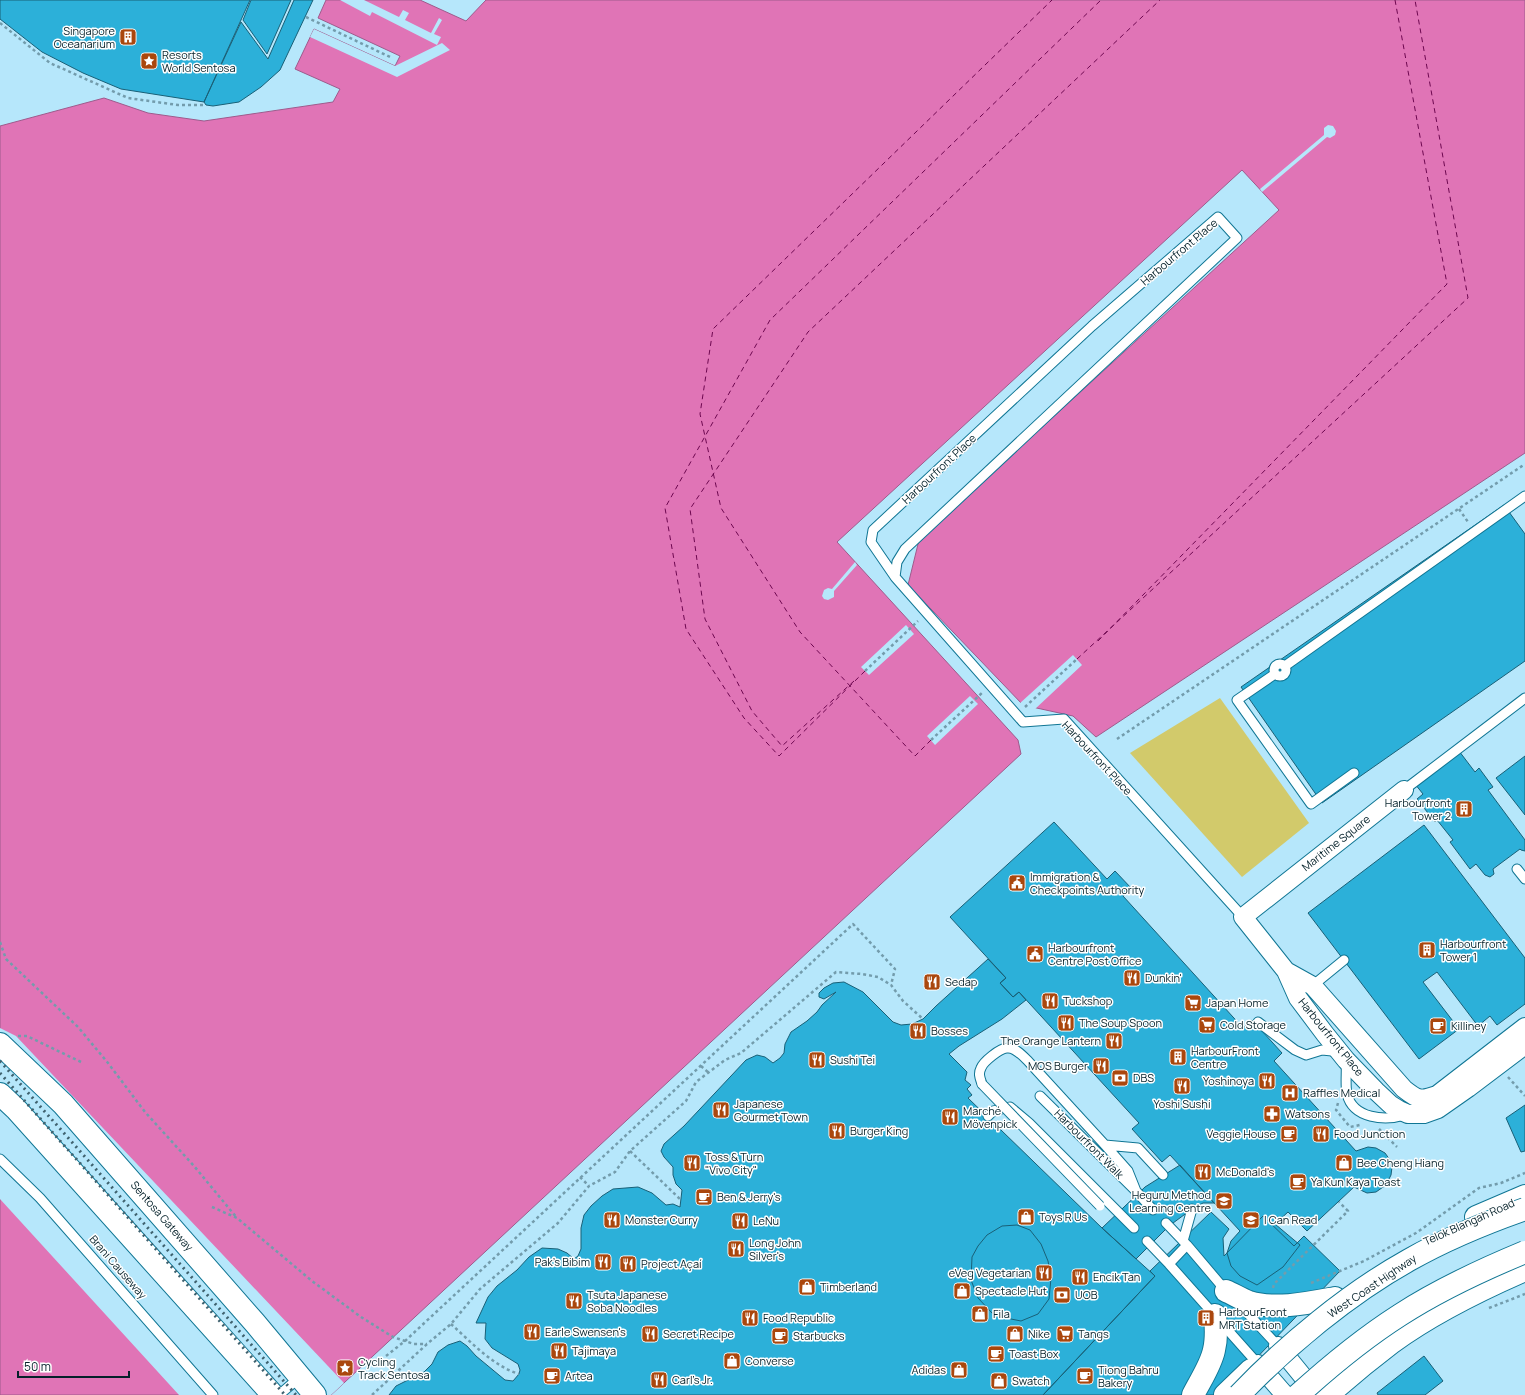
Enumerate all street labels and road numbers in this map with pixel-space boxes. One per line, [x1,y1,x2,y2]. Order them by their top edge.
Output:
street label: Harbourfront Place [1137,215,1221,288]
street label: Harbourfront Place [898,430,979,507]
street label: Harbourfront Place [1059,717,1136,798]
street label: Maritime Square [1298,811,1373,874]
street label: Harbourfront Place [1295,995,1368,1079]
street label: Harbourfront Walk [1051,1106,1128,1182]
street label: Sentosa Gateway [128,1177,197,1254]
street label: Telok Blangah Road [1421,1195,1517,1248]
street label: Brani Causeway [86,1232,150,1302]
street label: West Coast Highway [1324,1250,1419,1321]

